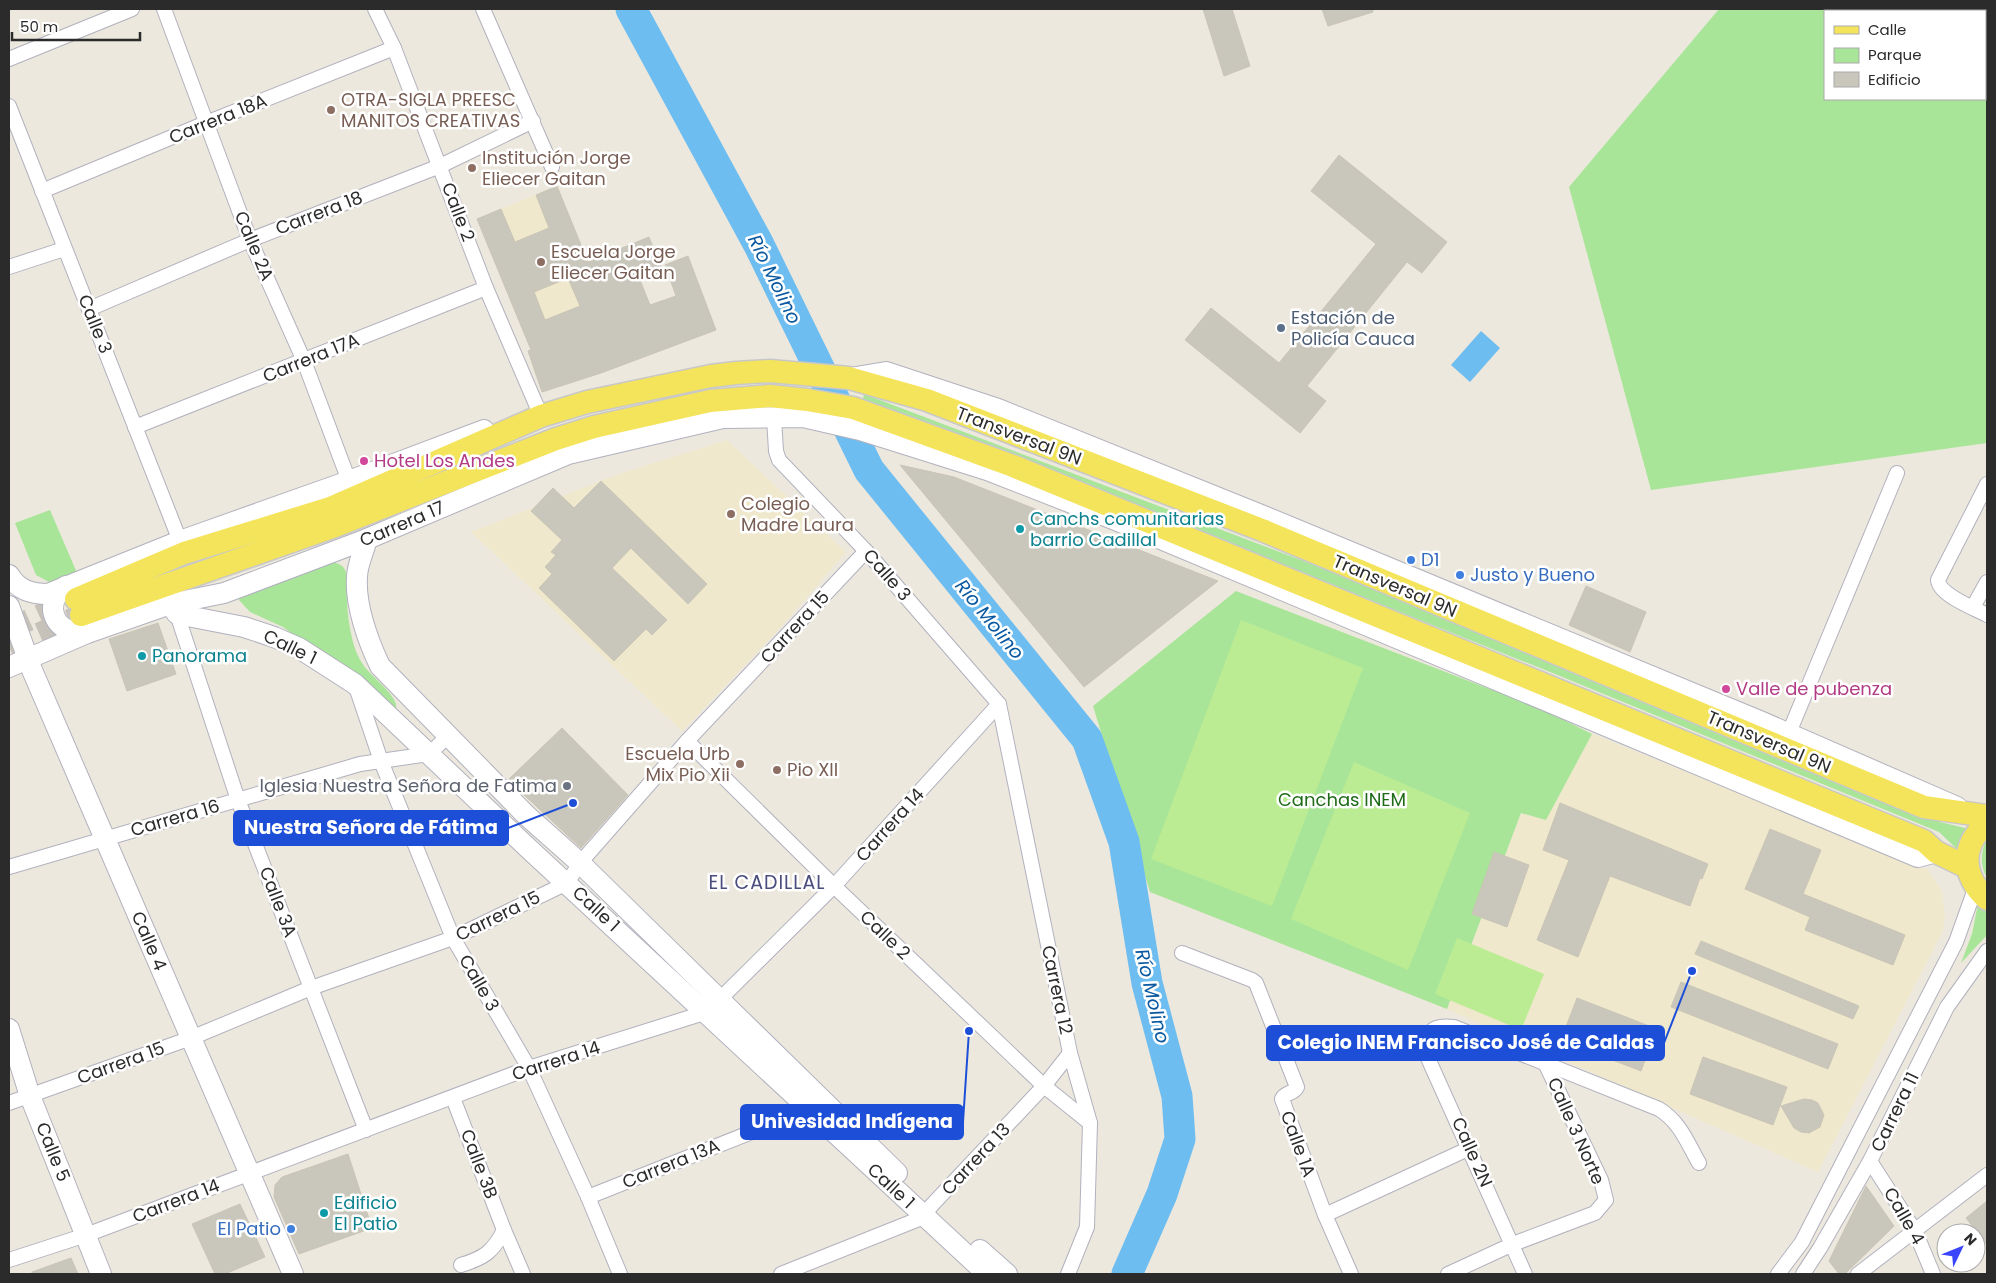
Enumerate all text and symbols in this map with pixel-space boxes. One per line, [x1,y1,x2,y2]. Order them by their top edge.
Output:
scale bar [12,10,140,42]
legend [1824,10,1986,100]
text: 50 m [20,16,58,37]
text: Calle [1868,19,1906,40]
text: Parque [1868,44,1921,65]
text: Edificio [1868,69,1921,90]
place label: OTRA-SIGLA PREESC MANITOS CREATIVAS [341,87,520,133]
street label: Carrera 18A [165,88,271,150]
marker: OTRA-SIGLA PREESC MANITOS CREATIVAS [325,104,337,116]
place label: Institución Jorge Eliecer Gaitan [482,145,631,191]
marker: Institución Jorge Eliecer Gaitan [466,162,478,174]
street label: Calle 2 [436,179,481,245]
street label: Carrera 18 [272,184,366,241]
street label: Calle 2A [229,207,280,284]
water label: Río Molino [741,230,808,328]
place label: Escuela Jorge Eliecer Gaitan [551,239,676,285]
marker: Escuela Jorge Eliecer Gaitan [535,256,547,268]
street label: Calle 3 [72,291,119,357]
place label: Estación de Policía Cauca [1291,305,1415,351]
marker: Estación de Policía Cauca [1275,322,1287,334]
street label: Carrera 17A [259,327,363,388]
street label: Transversal 9N [953,400,1085,471]
place label: Hotel Los Andes [374,448,515,473]
marker: Hotel Los Andes [358,455,370,467]
place label: Colegio Madre Laura [741,491,854,537]
street label: Carrera 17 [356,494,448,553]
place label: Canchs comunitarias barrio Cadillal [1030,506,1224,552]
marker: Colegio Madre Laura [725,508,737,520]
marker: Canchs comunitarias barrio Cadillal [1014,523,1026,535]
street label: Calle 3 [858,543,917,606]
place label: D1 [1421,547,1440,572]
street label: Transversal 9N [1329,548,1461,623]
marker: D1 [1405,554,1417,566]
place label: Justo y Bueno [1470,562,1595,587]
marker: Justo y Bueno [1454,569,1466,581]
water label: Río Molino [949,573,1030,665]
street label: Carrera 15 [754,585,835,669]
street label: Calle 1 [259,623,321,670]
place label: Panorama [152,643,247,668]
marker: Panorama [136,650,148,662]
place label: Valle de pubenza [1736,676,1892,701]
marker: Valle de pubenza [1720,683,1732,695]
street label: Transversal 9N [1703,704,1835,779]
place label: Escuela Urb Mix Pio Xii [625,741,730,787]
place label: Pio XII [787,757,838,782]
marker: Escuela Urb Mix Pio Xii [734,758,746,770]
marker: Pio XII [771,764,783,776]
place label: Iglesia Nuestra Señora de Fatima [260,773,557,798]
marker: Iglesia Nuestra Señora de Fatima [561,780,573,792]
street label: Carrera 14 [850,782,930,867]
park label: Canchas INEM [1278,787,1406,812]
street label: Carrera 16 [127,793,222,842]
callout: Nuestra Señora de Fátima [234,811,508,845]
text: Nuestra Señora de Fátima [244,814,498,841]
street label: Calle 3A [254,863,303,941]
district label: EL CADILLAL [708,869,826,896]
street label: Calle 1 [567,880,626,937]
street label: Carrera 15 [451,884,544,947]
street label: Calle 2 [855,904,916,965]
street label: Calle 4 [126,907,173,974]
street label: Carrera 12 [1036,943,1079,1037]
water label: Río Molino [1129,946,1176,1046]
street label: Calle 3 [453,950,506,1016]
callout: Colegio INEM Francisco José de Caldas [1267,1026,1664,1060]
text: Colegio INEM Francisco José de Caldas [1277,1029,1655,1056]
street label: Carrera 15 [74,1035,168,1090]
street label: Carrera 14 [509,1035,603,1087]
street label: Carrera 11 [1864,1068,1925,1156]
street label: Calle 3 Norte [1542,1073,1611,1188]
callout: Univesidad Indígena [741,1105,963,1139]
street label: Calle 1A [1275,1107,1322,1180]
text: Univesidad Indígena [751,1108,953,1135]
street label: Calle 2N [1446,1113,1499,1191]
street label: Carrera 13 [936,1117,1016,1200]
street label: Calle 5 [30,1118,77,1185]
street label: Calle 3B [455,1125,504,1202]
street label: Carrera 13A [618,1133,723,1194]
street label: Calle 1 [862,1157,921,1214]
street label: Carrera 14 [129,1172,223,1229]
street label: Calle 4 [1878,1183,1931,1249]
place label: Edificio El Patio [334,1190,398,1236]
marker: Edificio El Patio [318,1207,330,1219]
place label: El Patio [217,1216,281,1241]
marker: El Patio [285,1223,297,1235]
north arrow [1936,1223,1986,1273]
text: N [1960,1228,1981,1250]

